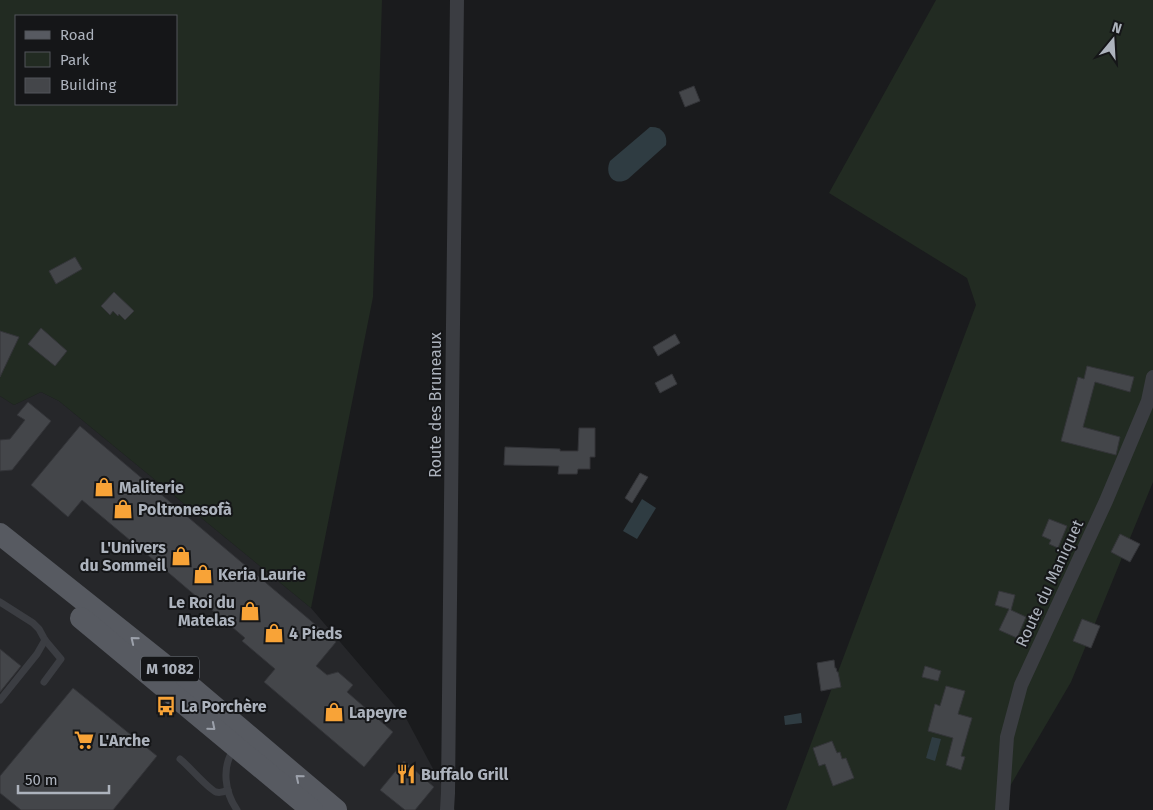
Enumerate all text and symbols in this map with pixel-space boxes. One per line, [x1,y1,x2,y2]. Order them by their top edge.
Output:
legend [15,15,178,105]
north arrow [1088,15,1138,65]
text: N [1110,19,1124,38]
text: Road [60,26,95,44]
text: Park [60,51,90,69]
text: Building [60,76,116,94]
street label: Route des Bruneaux [426,332,445,478]
shop icon: Maliterie [93,476,115,498]
place label: Maliterie [119,478,184,497]
shop icon: Poltronesofà [112,498,134,520]
place label: Poltronesofà [138,500,232,519]
street label: Route du Maniquet [1012,516,1087,650]
place label: L'Univers du Sommeil [80,538,166,575]
shop icon: L'Univers du Sommeil [170,545,192,567]
shop icon: Keria Laurie [192,563,214,585]
place label: Keria Laurie [218,565,306,584]
place label: Le Roi du Matelas [169,593,235,630]
shop icon: Le Roi du Matelas [239,600,261,622]
shop icon: 4 Pieds [263,622,285,644]
place label: 4 Pieds [289,624,342,643]
one-way arrow [131,638,140,646]
road number: M 1082 [141,656,199,682]
bus stop icon: La Porchère [155,695,177,717]
place label: La Porchère [181,697,267,716]
shop icon: Lapeyre [323,701,345,723]
place label: Lapeyre [349,703,407,722]
one-way arrow [207,722,216,731]
supermarket icon: L'Arche [73,729,95,751]
place label: L'Arche [99,731,150,750]
scale bar [18,762,109,794]
restaurant icon: Buffalo Grill [395,763,417,785]
place label: Buffalo Grill [421,765,508,784]
text: 50 m [25,771,58,789]
one-way arrow [295,775,304,784]

